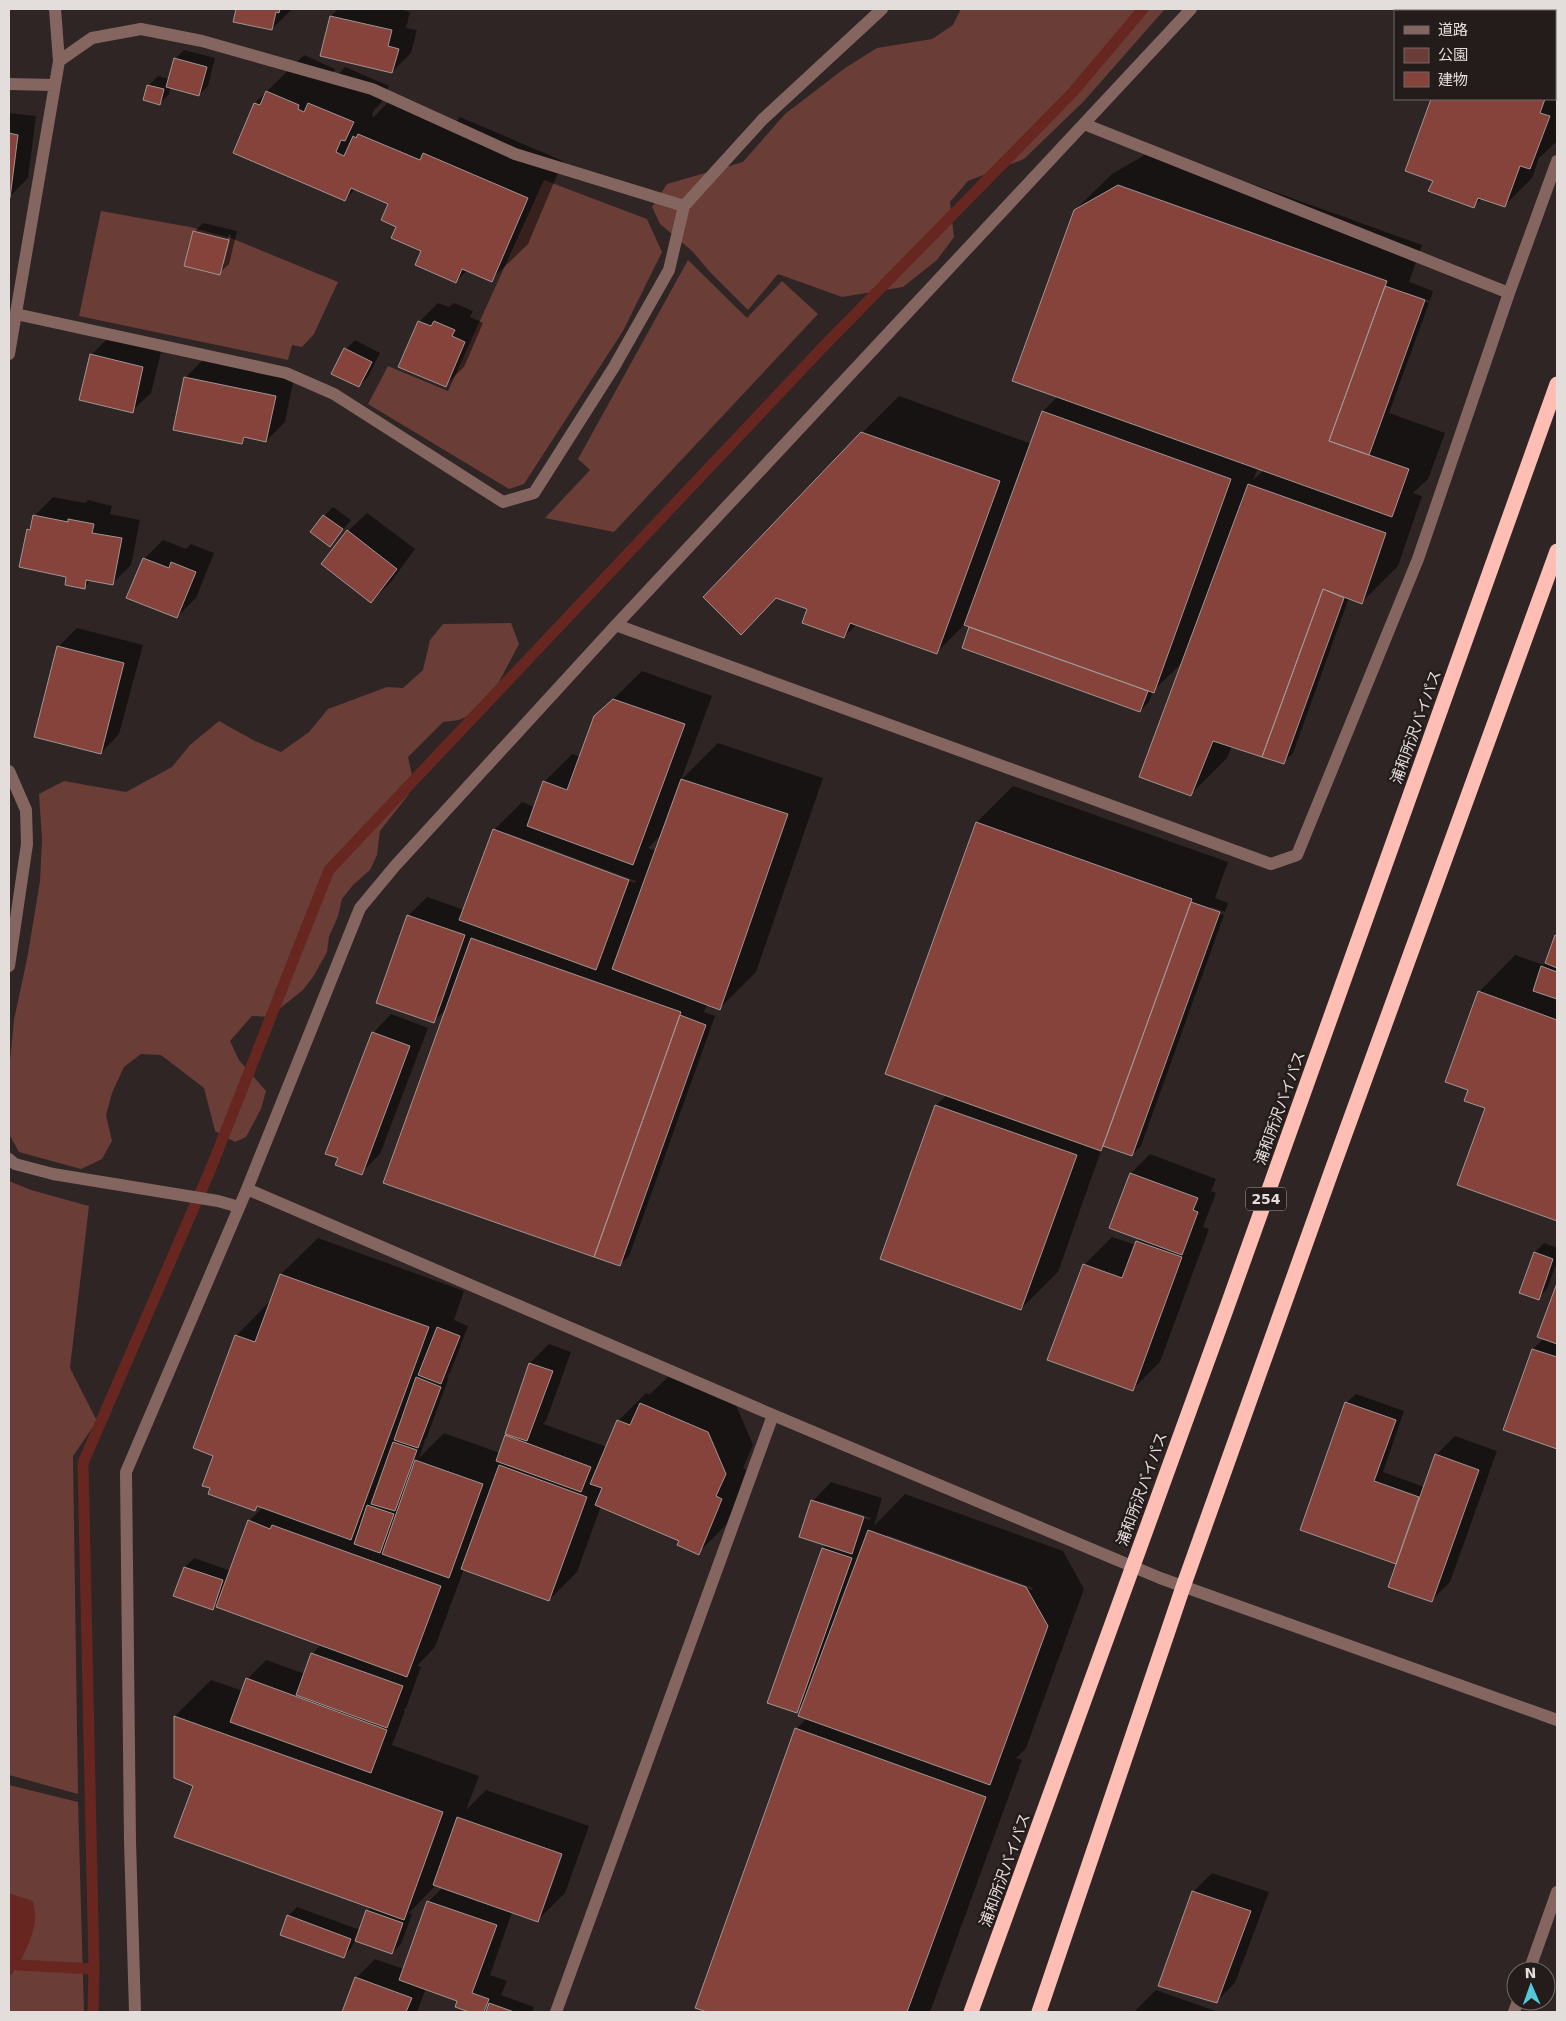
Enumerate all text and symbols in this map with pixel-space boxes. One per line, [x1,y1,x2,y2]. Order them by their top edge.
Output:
legend [1394,10,1556,100]
text: 道路 [1438,21,1468,39]
text: 公園 [1438,46,1468,64]
text: 建物 [1438,71,1468,89]
street label: 浦和所沢バイパス [1387,668,1445,786]
street label: 浦和所沢バイパス [1251,1049,1309,1167]
road number: 254 [1246,1188,1286,1210]
street label: 浦和所沢バイパス [1113,1430,1171,1548]
street label: 浦和所沢バイパス [976,1811,1034,1929]
north arrow [1506,1961,1556,2011]
text: N [1524,1965,1537,1981]

